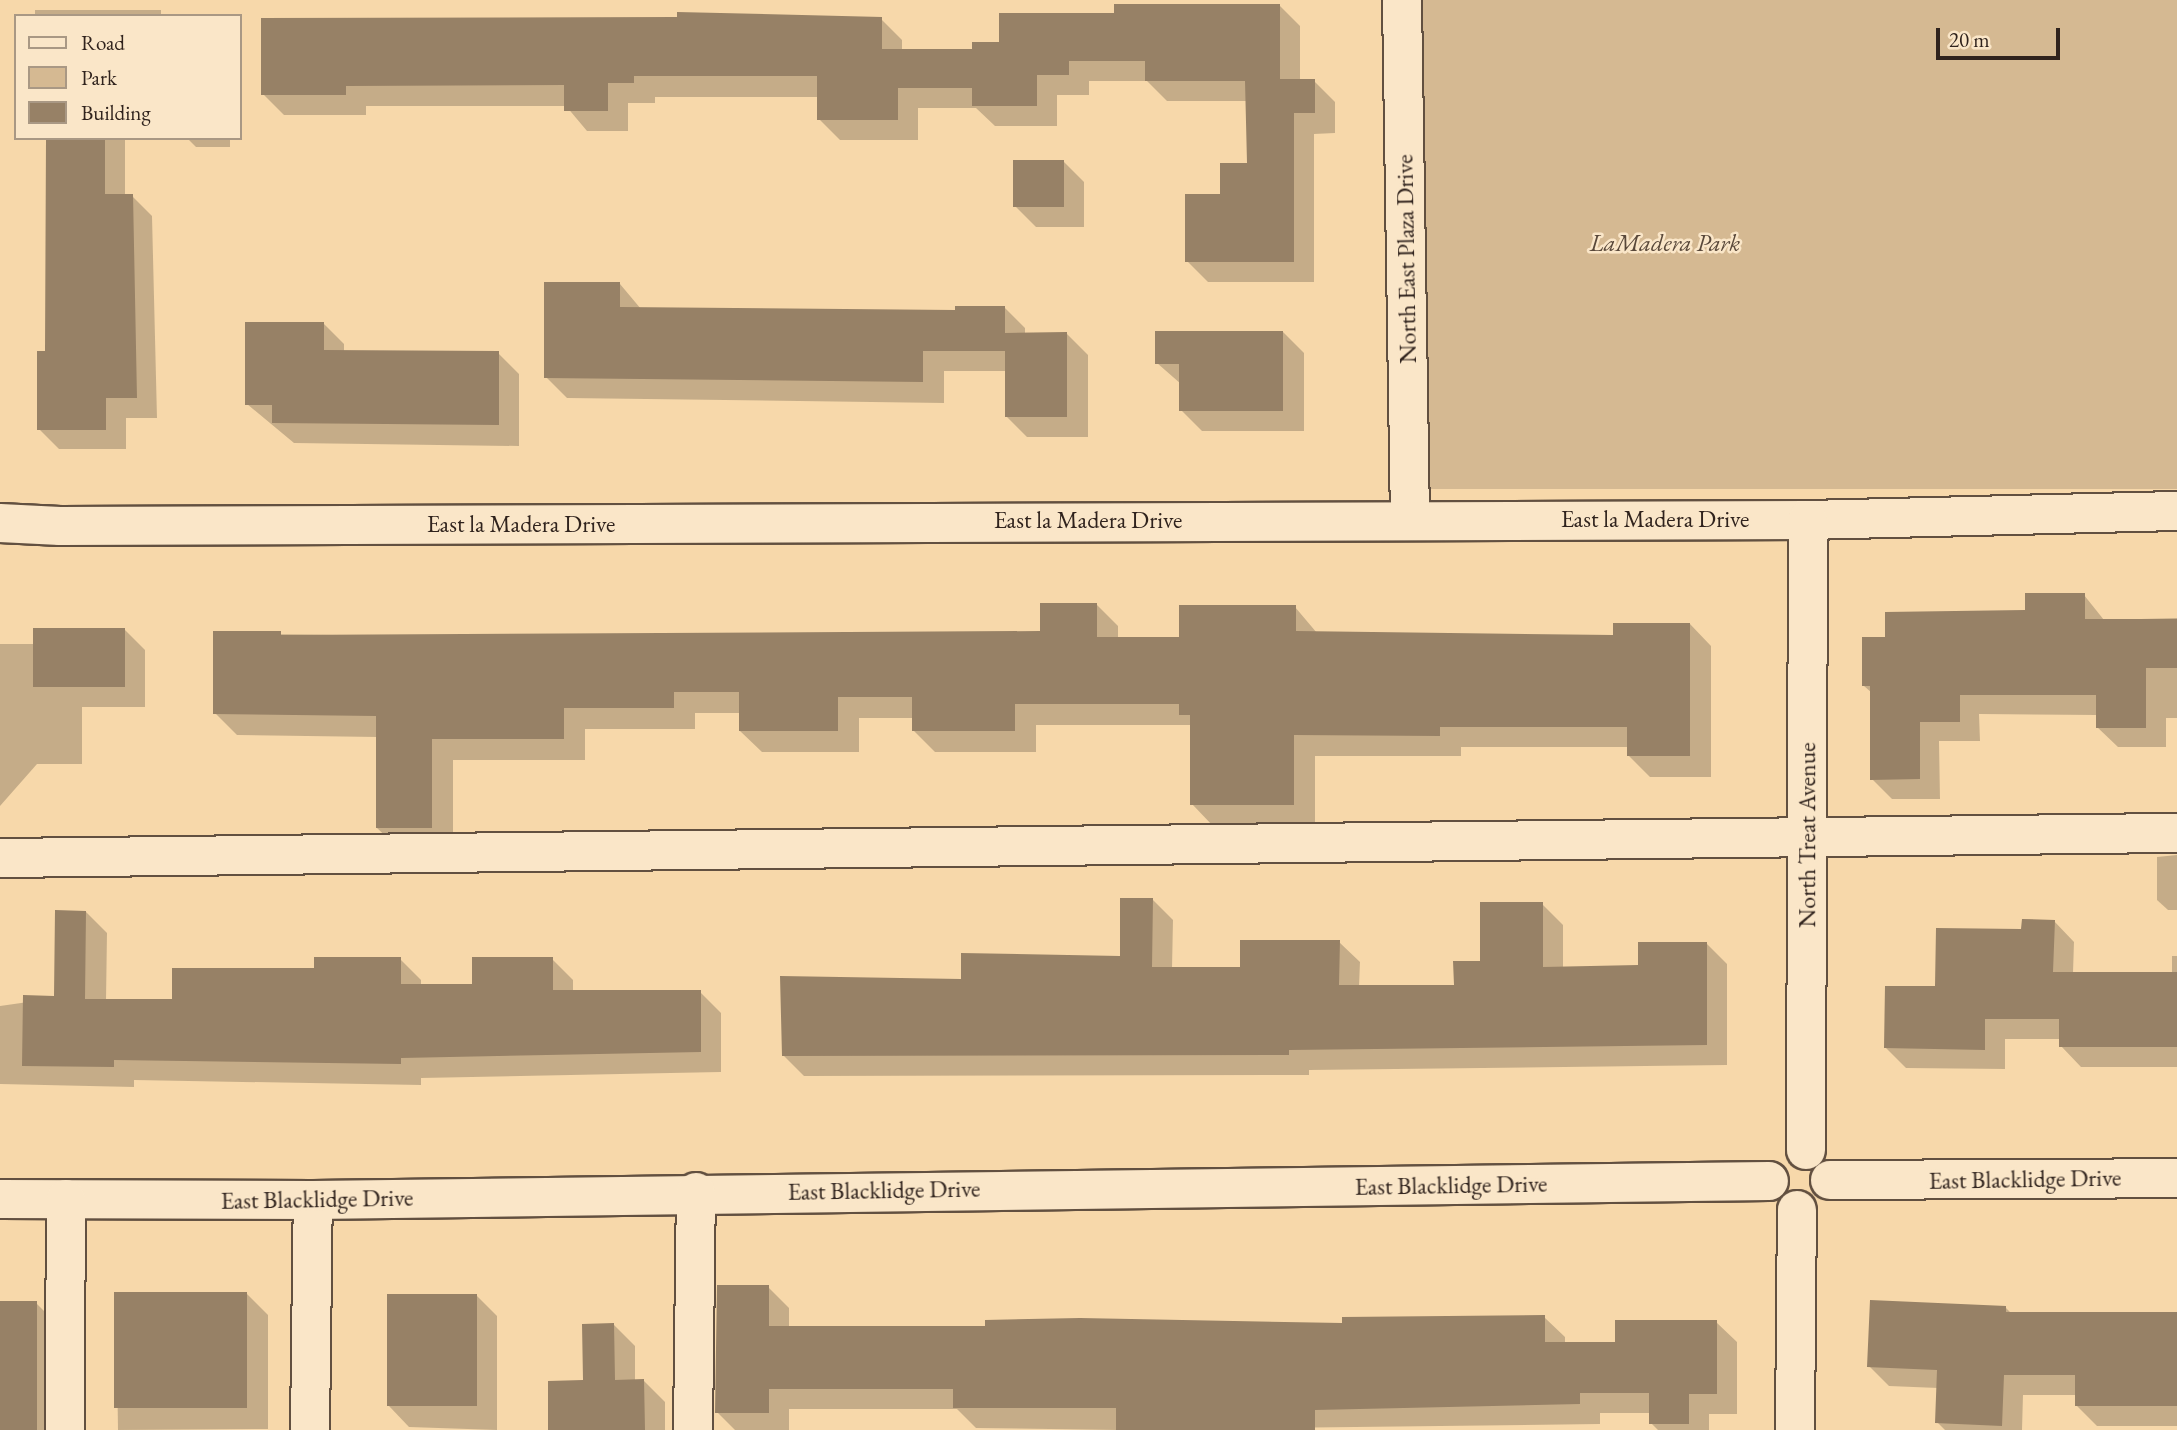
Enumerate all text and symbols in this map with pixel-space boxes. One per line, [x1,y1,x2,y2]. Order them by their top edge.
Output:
legend [14,14,242,140]
scale bar [1939,14,2063,58]
text: 20 m [1949,26,1990,53]
text: Road [81,29,125,56]
text: Park [81,64,117,91]
text: Building [81,99,151,126]
street label: North East Plaza Drive [1390,154,1422,364]
park label: LaMadera Park [1590,229,1740,257]
street label: East la Madera Drive [1561,505,1749,533]
street label: East la Madera Drive [994,506,1182,534]
street label: East la Madera Drive [427,510,615,538]
street label: North Treat Avenue [1793,742,1821,928]
street label: East Blacklidge Drive [1928,1163,2122,1195]
street label: East Blacklidge Drive [1354,1169,1548,1201]
street label: East Blacklidge Drive [787,1174,981,1206]
street label: East Blacklidge Drive [220,1183,414,1215]

